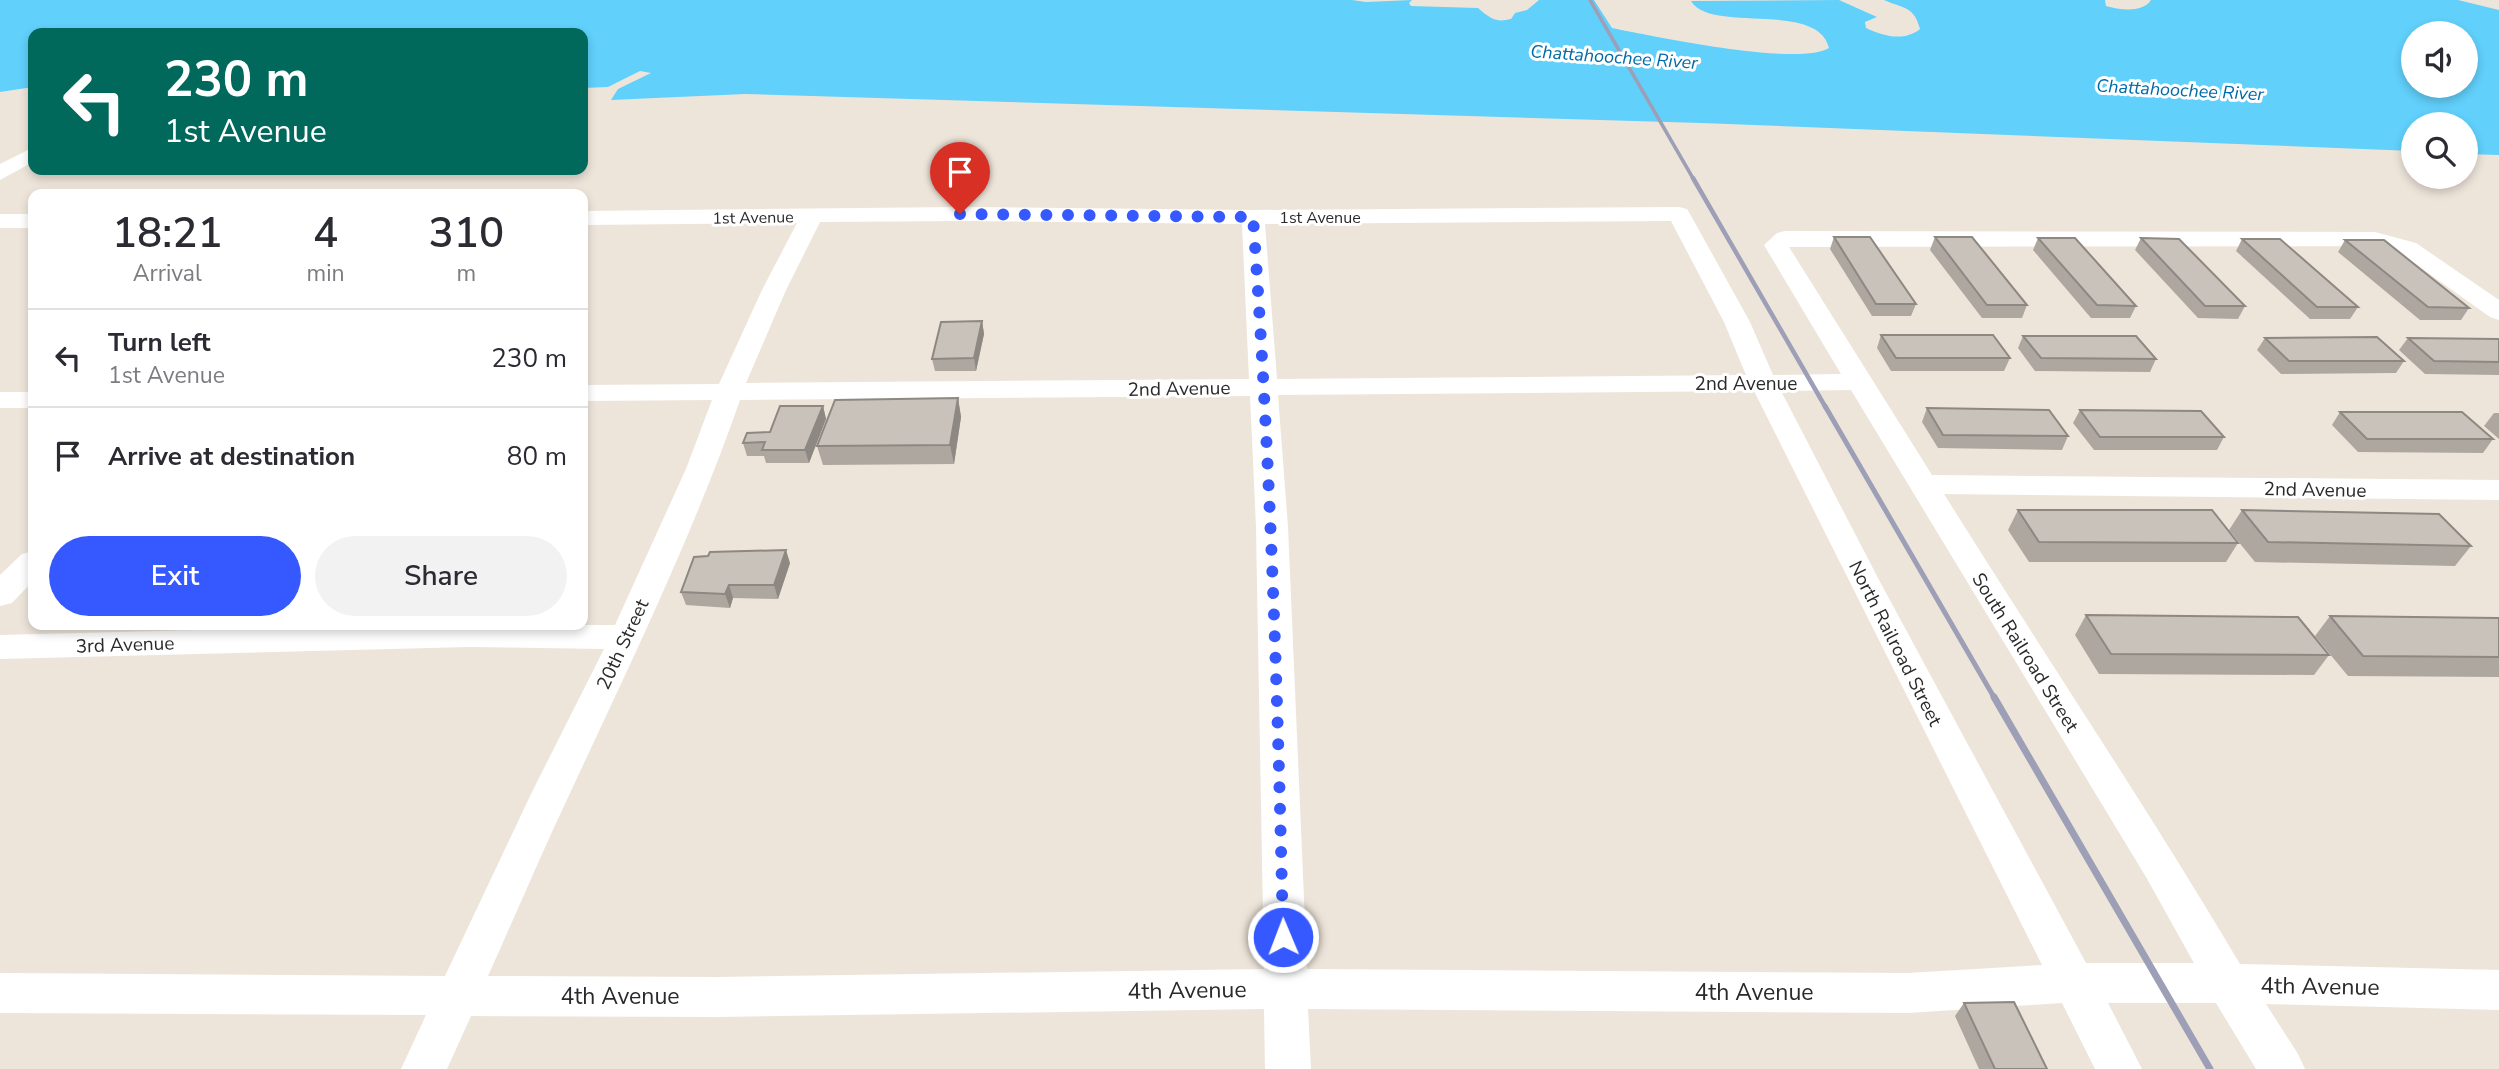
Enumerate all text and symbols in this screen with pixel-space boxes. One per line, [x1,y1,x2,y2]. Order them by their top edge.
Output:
map controls [2401,21,2478,189]
button: sound [2401,21,2478,98]
water label: Chattahoochee River [1530,39,1699,75]
text: 230 m [164,46,308,113]
icon: left [49,56,140,147]
water label: Chattahoochee River [2096,74,2265,106]
text: 1st Avenue [164,110,327,153]
button: search [2401,112,2478,189]
pin [930,142,990,214]
icon: arrive [941,153,979,191]
text: 18:21 [112,205,223,262]
text: 4 [313,205,338,262]
text: 310 [428,205,504,262]
street label: 1st Avenue [712,206,794,230]
street label: 1st Avenue [1279,207,1361,229]
text: Arrival [133,258,202,289]
text: min [307,258,345,289]
text: m [456,258,476,289]
text: Turn left [108,325,211,360]
icon: left [49,339,87,377]
text: 230 m [491,341,567,376]
text: 1st Avenue [108,360,225,391]
street label: 2nd Avenue [1695,371,1797,397]
street label: 2nd Avenue [1127,375,1231,403]
icon: arrive [49,437,87,475]
text: Arrive at destination [108,439,355,474]
text: 80 m [507,439,567,474]
street label: 2nd Avenue [2263,476,2367,504]
button: Exit [49,536,301,616]
button: Share [315,536,567,616]
street label: North Railroad Street [1842,556,1948,731]
street label: South Railroad Street [1966,568,2085,737]
street label: 20th Street [591,595,655,694]
street label: 3rd Avenue [75,630,175,660]
position arrow [1246,900,1320,974]
street label: 4th Avenue [2260,970,2380,1003]
street label: 4th Avenue [1127,974,1247,1007]
street label: 4th Avenue [1694,977,1814,1008]
street label: 4th Avenue [560,981,680,1012]

